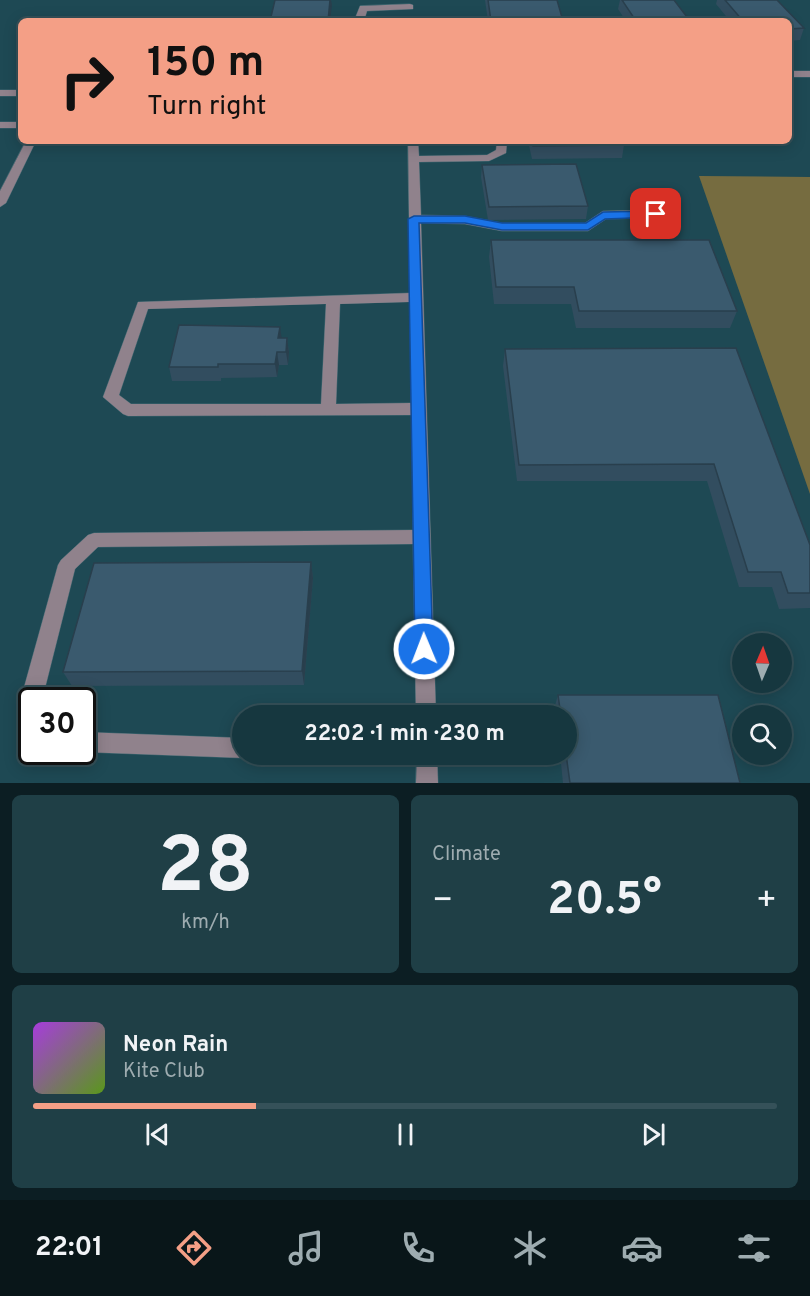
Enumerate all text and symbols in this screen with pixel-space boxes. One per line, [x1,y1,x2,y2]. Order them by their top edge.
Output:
text: 150 m [147,38,264,91]
icon: right [48,42,126,120]
text: Turn right [147,90,266,124]
pin [630,188,681,239]
icon: arrive [639,197,672,230]
position arrow [392,617,456,681]
north arrow [732,633,792,693]
map controls [732,633,792,765]
speed limit sign: 30 [18,687,96,765]
button: search [732,705,792,765]
text: 22:02 · 1 min · 230 m [304,721,505,748]
text: 28 [157,821,254,920]
text: Climate [432,842,501,868]
text: 20.5° [547,873,662,930]
text: − [432,881,453,923]
text: + [756,881,777,923]
text: km/h [181,910,230,936]
text: Neon Rain [123,1032,228,1059]
text: Kite Club [123,1059,205,1085]
icon: previous [141,1118,174,1151]
icon: pause [389,1118,422,1151]
icon: next [637,1118,670,1151]
icon: directions [173,1227,215,1269]
icon: music [285,1227,327,1269]
icon: phone [397,1227,439,1269]
icon: climate [509,1227,551,1269]
icon: car [621,1227,663,1269]
icon: filters [733,1227,775,1269]
text: 22:01 [35,1231,103,1265]

